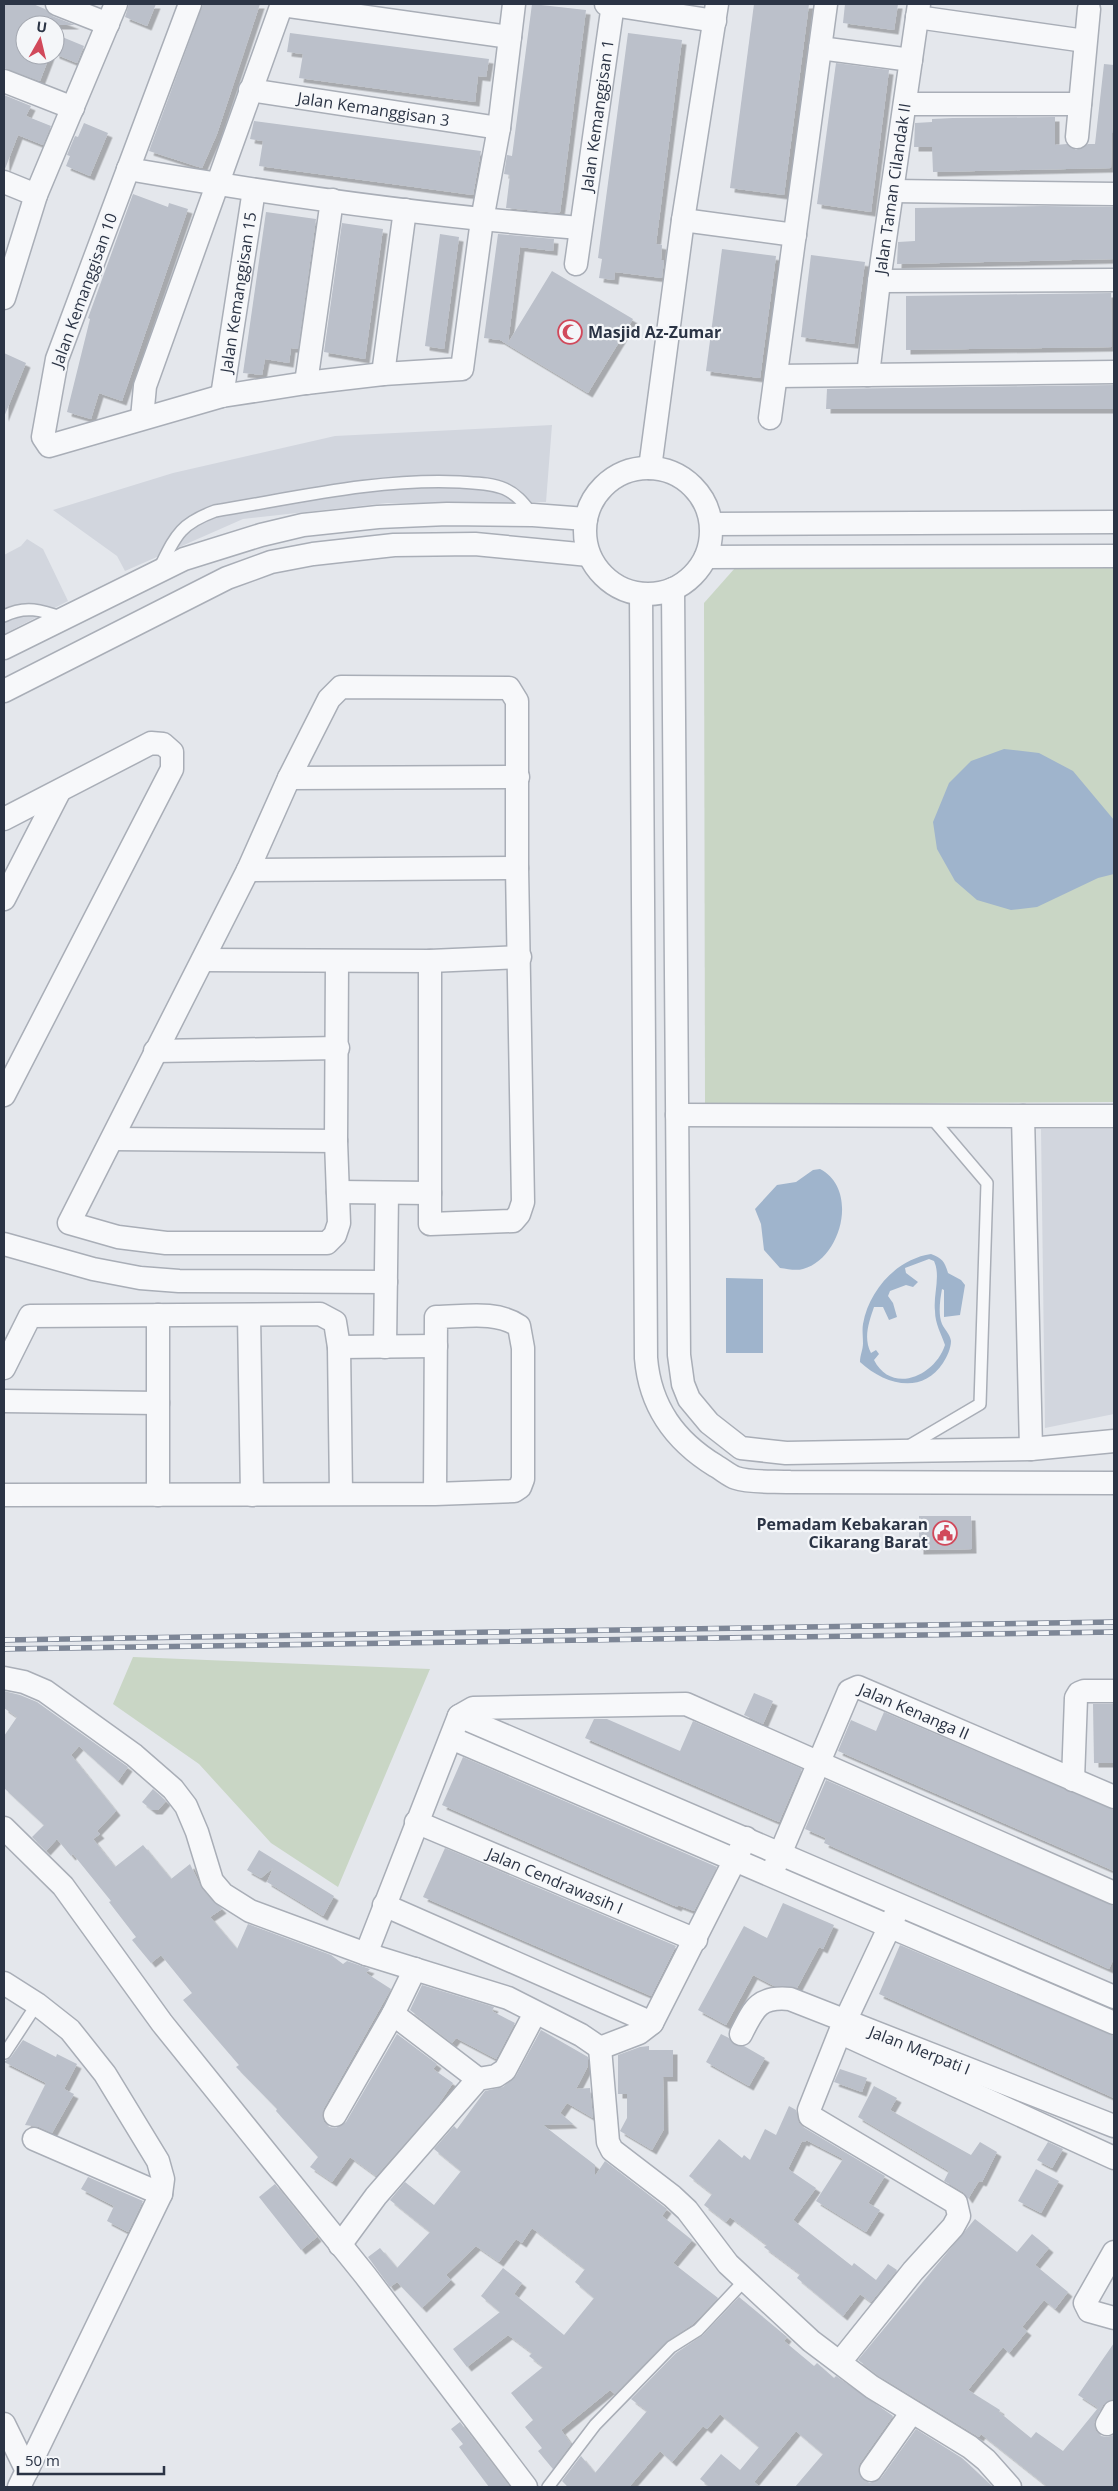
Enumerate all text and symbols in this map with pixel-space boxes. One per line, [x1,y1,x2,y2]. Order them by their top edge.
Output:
north arrow [15,15,65,65]
text: U [35,16,48,37]
street label: Jalan Kemanggisan 1 [575,38,619,195]
street label: Jalan Kemanggisan 3 [294,86,451,131]
street label: Jalan Taman Cilandak II [869,102,916,278]
street label: Jalan Kemanggisan 10 [45,210,122,372]
street label: Jalan Kemanggisan 15 [214,210,261,376]
mosque icon: Masjid Az-Zumar [557,319,583,345]
place label: Masjid Az-Zumar [588,321,721,343]
place label: Pemadam Kebakaran Cikarang Barat [757,1513,928,1553]
public building icon: Pemadam Kebakaran Cikarang Barat [932,1520,958,1546]
street label: Jalan Kenanga II [854,1677,973,1745]
street label: Jalan Cendrawasih I [482,1841,627,1919]
street label: Jalan Merpati I [864,2019,974,2080]
scale bar [18,2444,164,2476]
text: 50 m [25,2450,60,2470]

